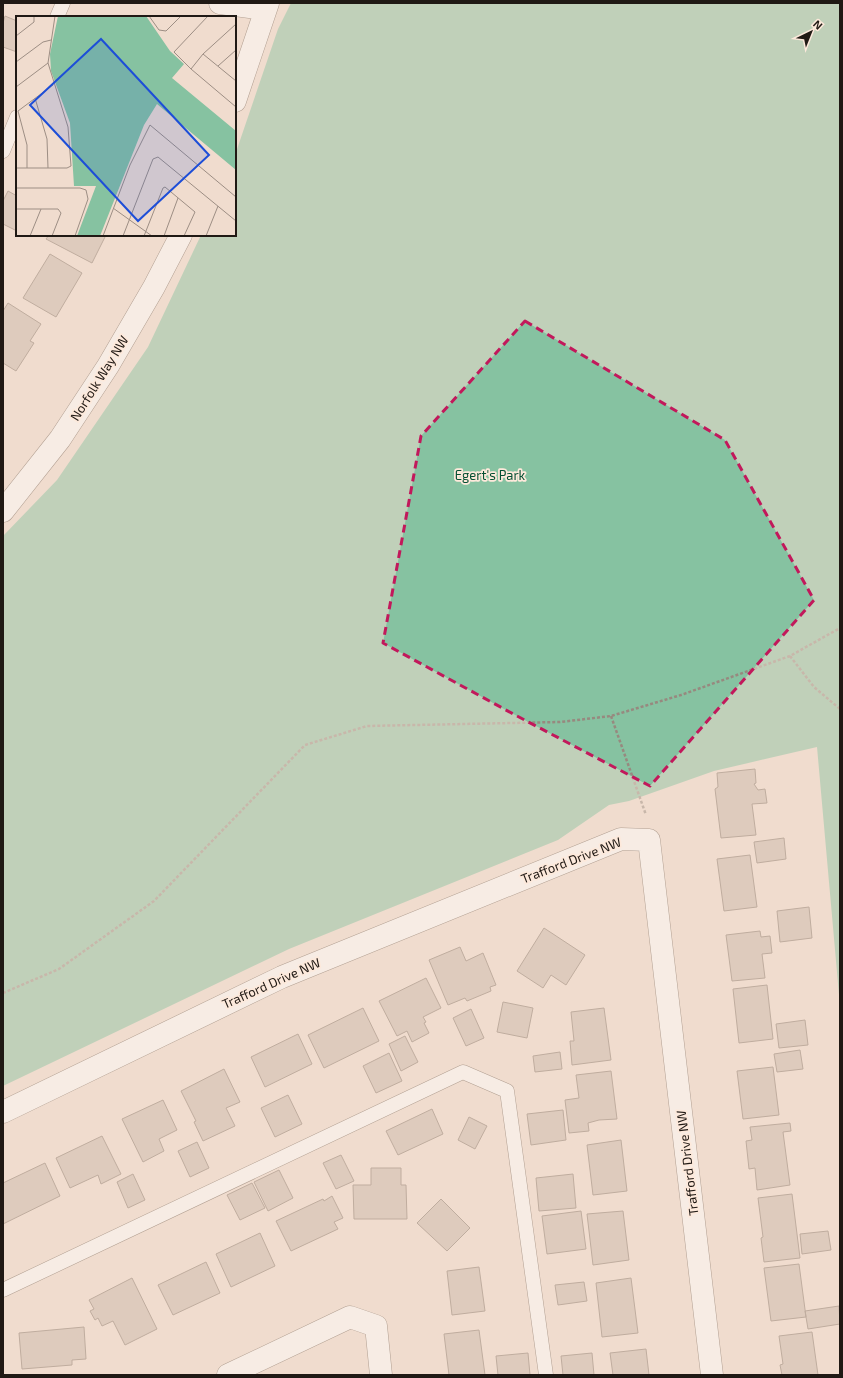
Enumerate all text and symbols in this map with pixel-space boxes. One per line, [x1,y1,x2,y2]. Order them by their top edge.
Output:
north arrow [791,12,831,52]
inset map [16,16,236,236]
text: N [811,17,826,32]
street label: Norfolk Way NW [66,332,132,424]
park label: Egert's Park [455,467,526,483]
street label: Trafford Drive NW [519,834,623,886]
street label: Trafford Drive NW [219,954,323,1012]
street label: Trafford Drive NW [673,1109,701,1217]

